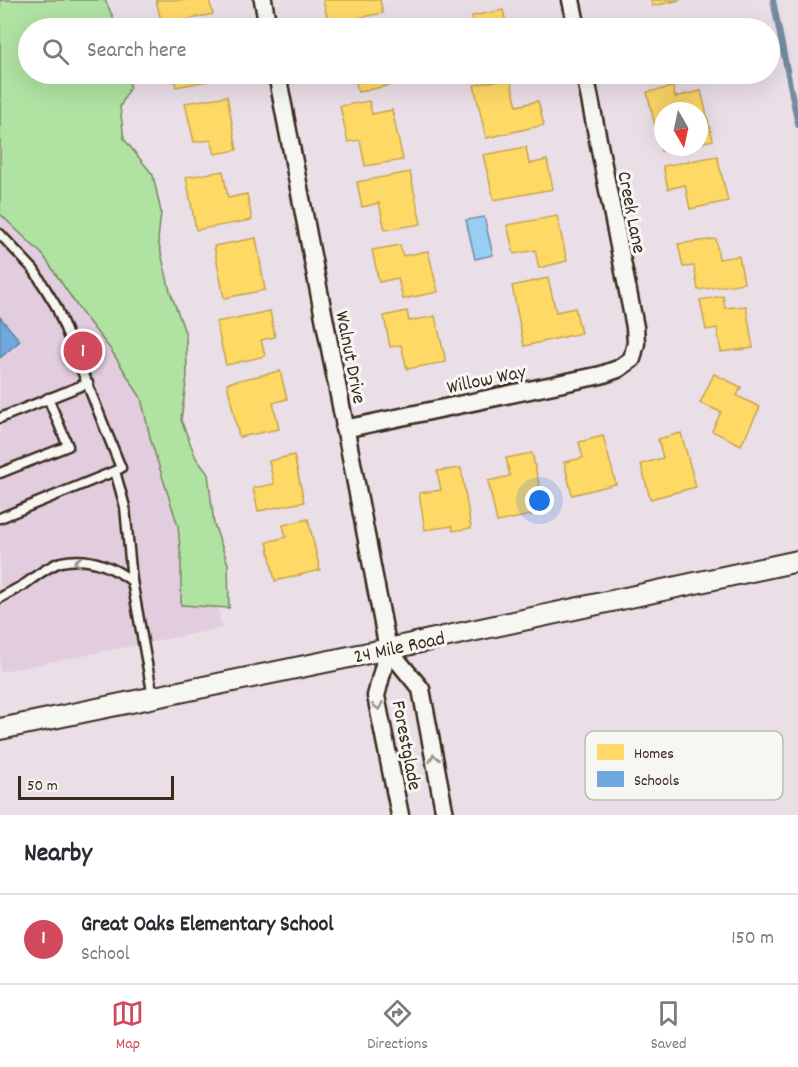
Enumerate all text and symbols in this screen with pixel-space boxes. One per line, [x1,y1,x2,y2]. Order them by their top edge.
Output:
search box [18,18,780,84]
icon: search [39,35,72,68]
text: Search here [87,36,186,67]
north arrow [654,102,708,156]
street label: Creek Lane [608,169,652,256]
street label: Walnut Drive [326,309,372,407]
pin: 1 [64,328,103,374]
street label: Willow Way [445,359,530,403]
your location [525,486,554,515]
one-way arrow [74,555,83,568]
street label: 24 Mile Road [351,626,448,672]
street label: Forestglade [383,698,428,793]
one-way arrow [371,701,384,711]
legend [585,731,783,800]
text: Homes [634,743,674,766]
one-way arrow [428,753,441,763]
text: Schools [634,770,680,793]
scale bar [18,773,174,800]
text: 50 m [27,775,58,798]
text: Nearby [24,836,92,873]
text: Great Oaks Elementary School [81,910,334,941]
text: 1 [41,925,46,953]
text: 150 m [731,925,774,953]
text: School [81,941,130,969]
tab: Map [111,997,144,1056]
tab: Directions [367,997,428,1056]
tab: Saved [651,997,687,1056]

